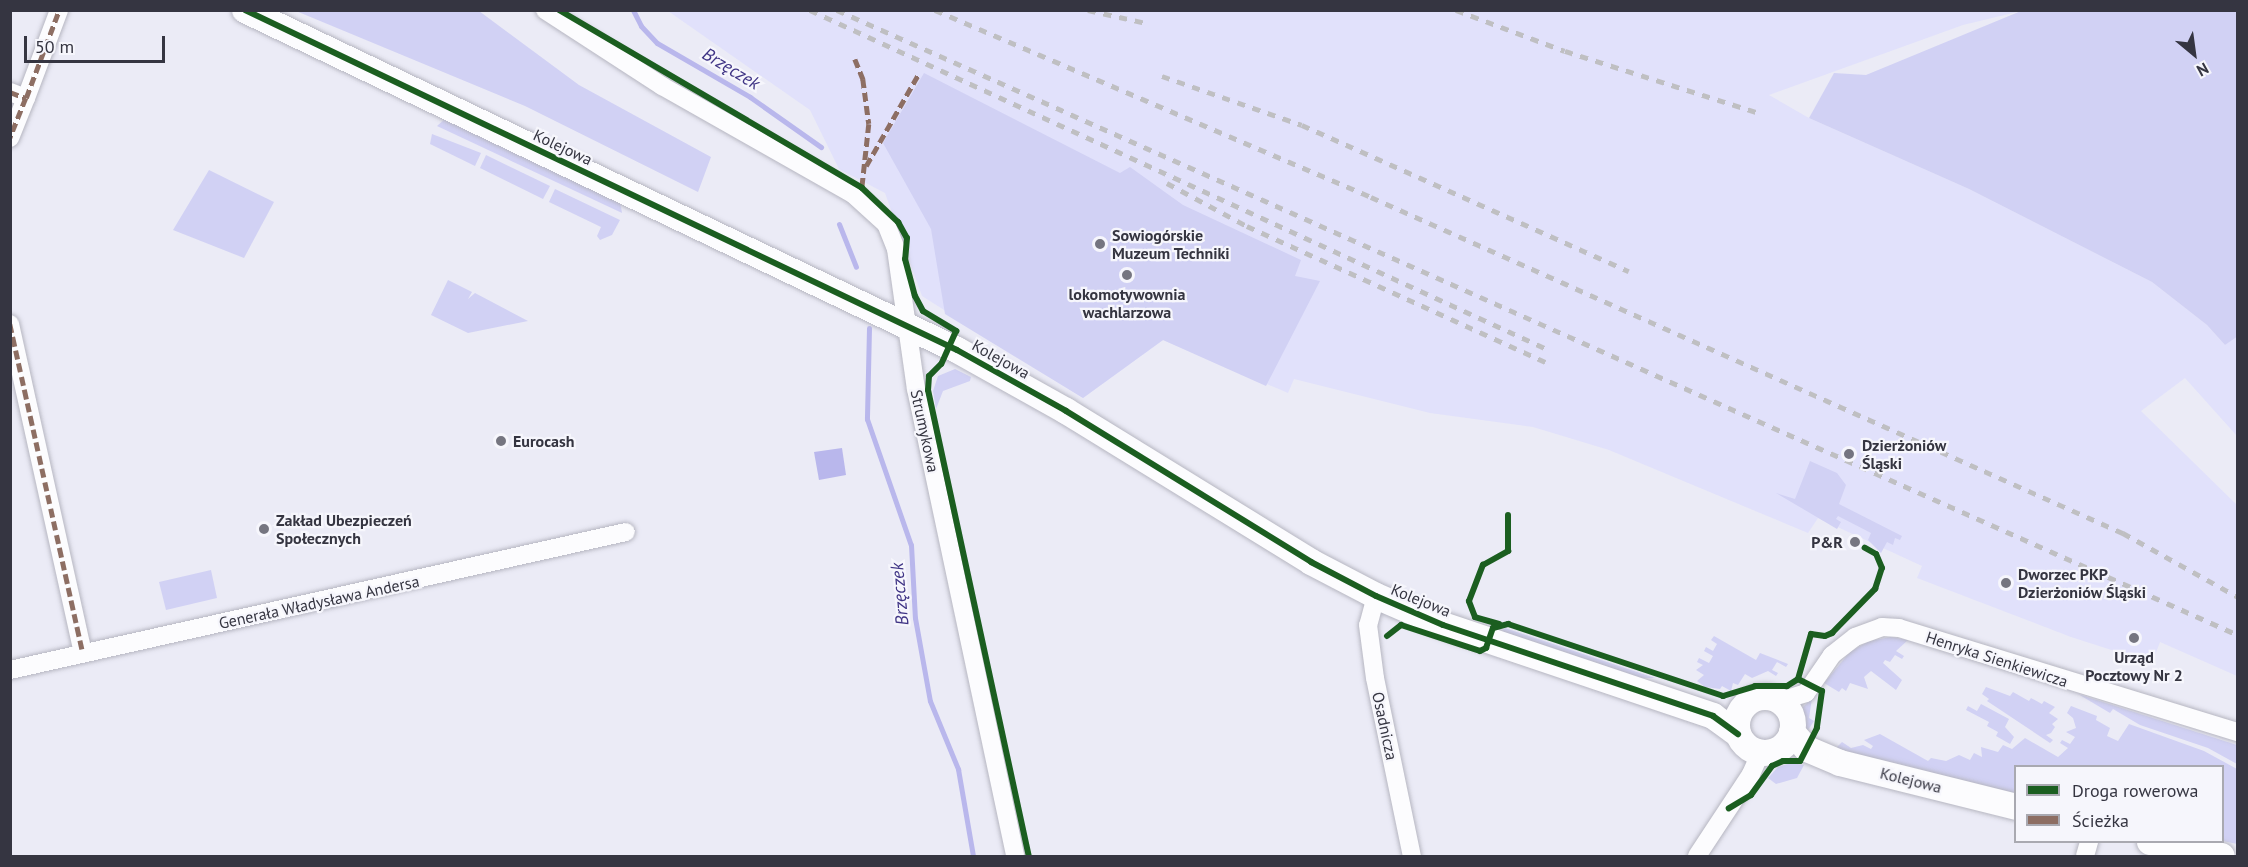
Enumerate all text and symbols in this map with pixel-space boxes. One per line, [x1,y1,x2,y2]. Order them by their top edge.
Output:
scale bar [27,24,168,62]
north arrow [2164,24,2224,84]
text: 50 m [35,35,74,58]
water label: Brzęczek [698,44,764,94]
text: N [2193,58,2212,81]
street label: Kolejowa [531,125,595,169]
place label: Sowiogórskie Muzeum Techniki [1112,225,1230,263]
marker: Sowiogórskie Muzeum Techniki [1093,237,1107,251]
marker: lokomotywownia wachlarzowa [1120,268,1134,282]
place label: lokomotywownia wachlarzowa [1069,284,1185,322]
street label: Kolejowa [969,335,1033,383]
street label: Strumykowa [907,388,943,474]
place label: Eurocash [513,431,575,451]
marker: Eurocash [494,434,508,448]
place label: Dzierżoniów Śląski [1862,435,1946,473]
marker: Dzierżoniów Śląski [1840,445,1858,463]
place label: Zakład Ubezpieczeń Społecznych [276,510,412,548]
marker: Zakład Ubezpieczeń Społecznych [257,522,271,536]
place label: P&R [1811,532,1843,552]
marker: P&R [1848,535,1862,549]
water label: Brzęczek [886,562,914,626]
place label: Dworzec PKP Dzierżoniów Śląski [2018,564,2146,602]
street label: Generała Władysława Andersa [217,571,421,633]
marker: Dworzec PKP Dzierżoniów Śląski [1999,576,2013,590]
street label: Kolejowa [1388,579,1454,621]
street label: Henryka Sienkiewicza [1924,627,2070,691]
marker: Urząd Pocztowy Nr 2 [2127,631,2141,645]
place label: Urząd Pocztowy Nr 2 [2085,647,2183,685]
street label: Osadnicza [1368,690,1402,762]
street label: Kolejowa [1878,763,1944,797]
legend [2014,765,2224,843]
text: Droga rowerowa [2072,779,2198,802]
text: Ścieżka [2072,809,2129,832]

